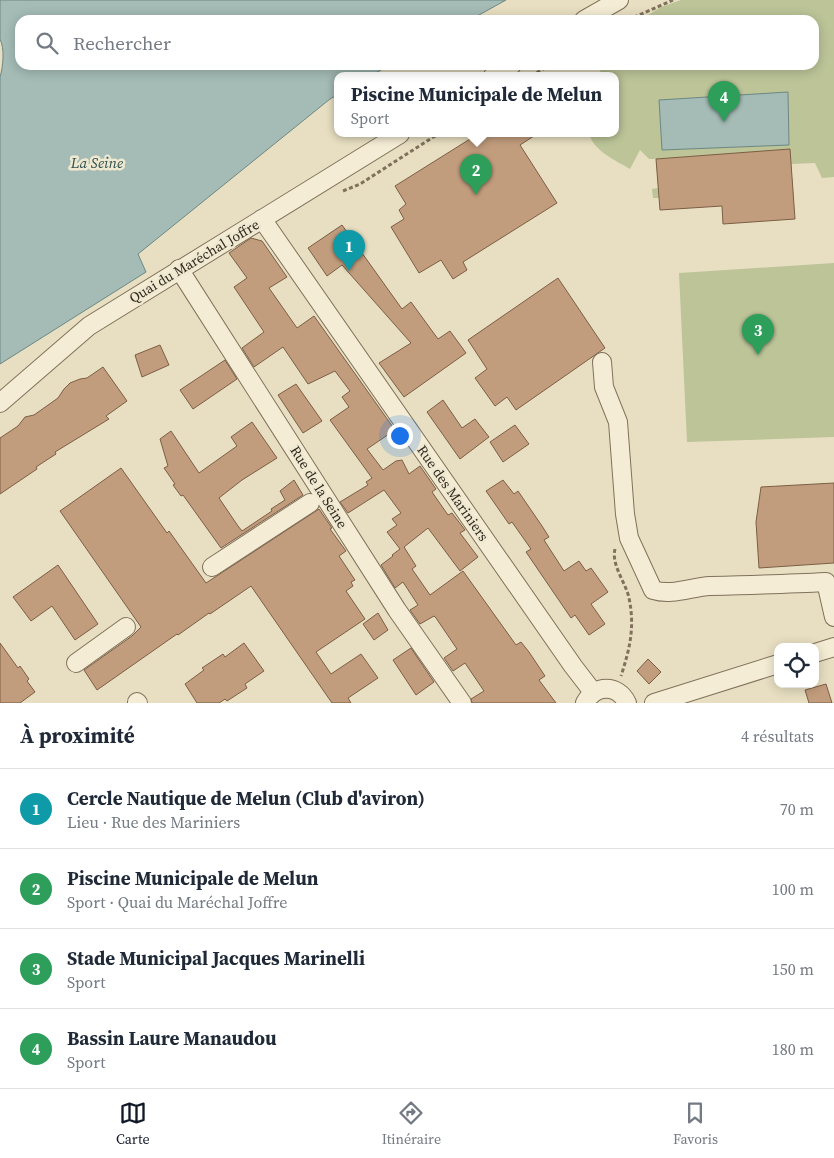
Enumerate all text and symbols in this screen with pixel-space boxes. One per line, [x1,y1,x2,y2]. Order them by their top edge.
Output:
search box [15,15,819,70]
icon: search [33,29,61,57]
text: Rechercher [73,30,171,56]
popup [334,72,619,137]
text: Piscine Municipale de Melun [351,81,602,107]
pin: 4 [708,81,740,122]
text: Sport [351,107,389,129]
water label: La Seine [70,152,123,173]
pin: 2 [460,154,492,195]
street label: Quai du Maréchal Joffre [125,214,263,308]
pin: 1 [333,230,365,271]
pin: 3 [742,314,774,355]
your location [387,423,413,449]
street label: Rue des Mariniers [412,441,494,545]
street label: Rue de la Seine [286,442,352,532]
map controls [774,643,819,688]
button: locate [774,643,819,688]
text: À proximité [20,721,135,750]
text: 4 résultats [741,725,814,747]
text: Cercle Nautique de Melun (Club d'aviron) [67,785,425,811]
text: 1 [32,798,40,820]
text: 70 m [780,798,814,820]
text: Lieu · Rue des Mariniers [67,811,240,833]
text: Piscine Municipale de Melun [67,865,318,891]
text: 2 [32,878,40,900]
text: 100 m [772,878,814,900]
text: Sport · Quai du Maréchal Joffre [67,891,288,913]
text: Stade Municipal Jacques Marinelli [67,945,365,971]
text: 3 [32,958,40,980]
text: 150 m [772,958,814,980]
text: Sport [67,971,105,993]
text: Bassin Laure Manaudou [67,1025,277,1051]
text: 4 [32,1038,40,1060]
text: 180 m [772,1038,814,1060]
text: Sport [67,1051,105,1073]
tab: Carte [116,1099,150,1149]
tab: Itinéraire [382,1099,441,1149]
tab: Favoris [673,1099,718,1149]

